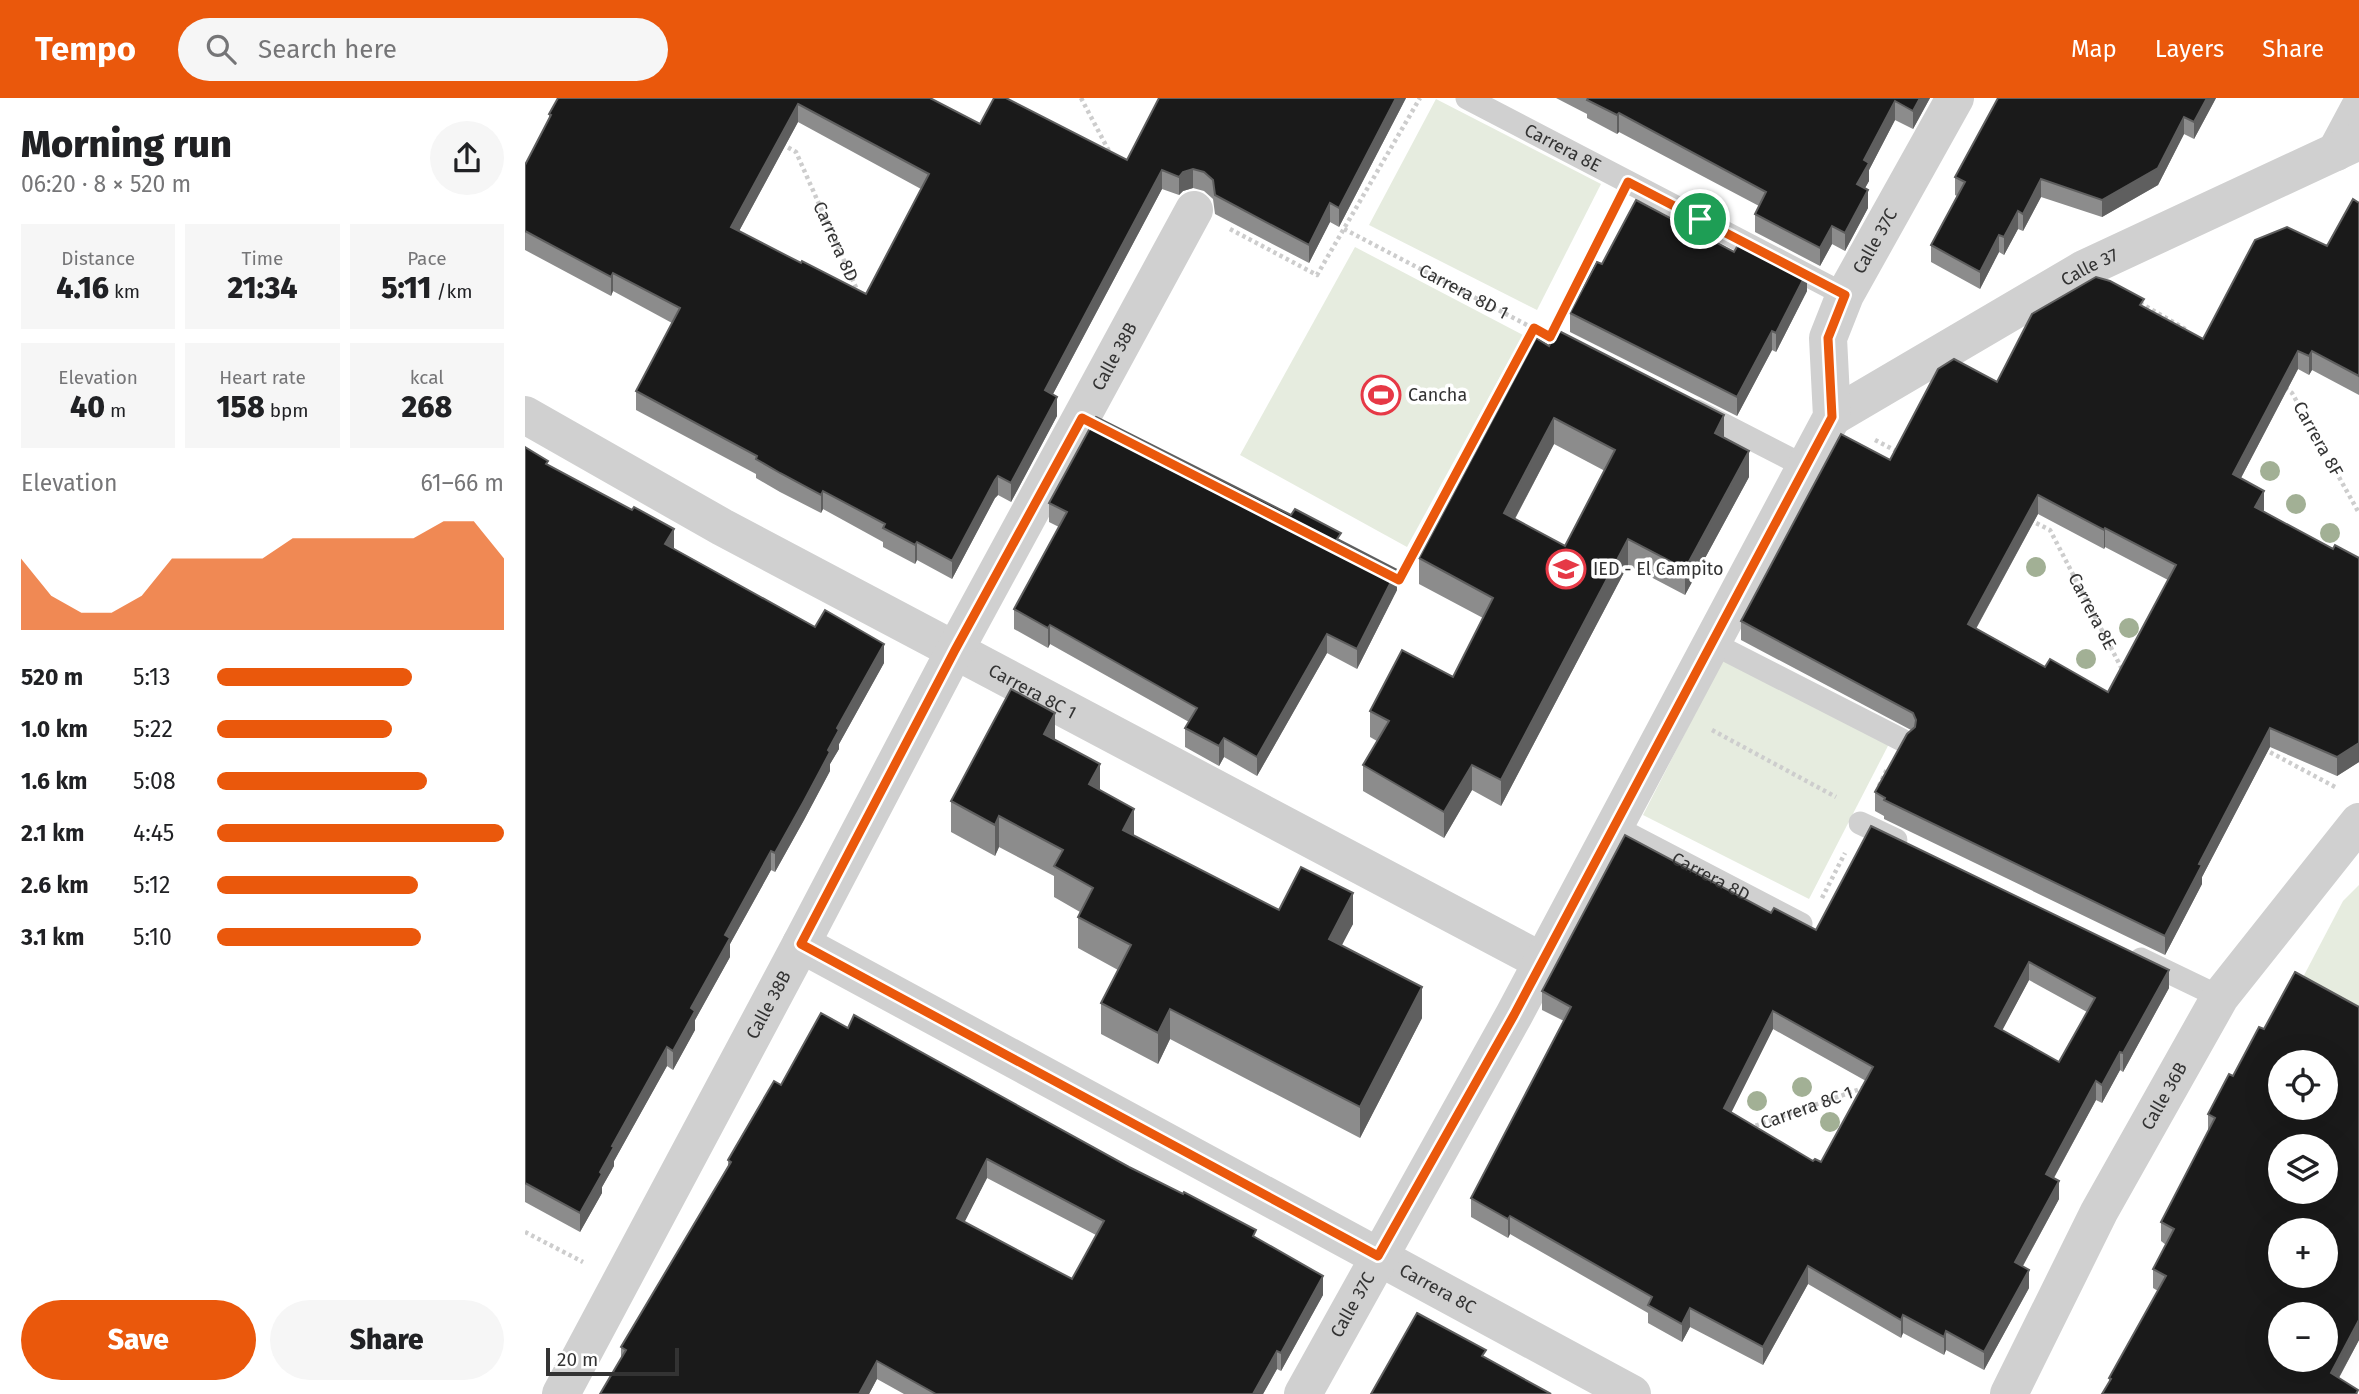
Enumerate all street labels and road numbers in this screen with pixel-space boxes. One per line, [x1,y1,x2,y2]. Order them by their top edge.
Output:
street label: Carrera 8E [1521,119,1605,177]
street label: Carrera 8D [808,198,863,285]
street label: Calle 37C [1848,205,1902,278]
street label: Calle 37 [2057,244,2122,291]
street label: Carrera 8D 1 [1415,259,1512,324]
street label: Calle 38B [1087,318,1142,394]
street label: Carrera 8F [2288,398,2348,481]
street label: Carrera 8E [2063,569,2121,653]
street label: Carrera 8C 1 [985,659,1080,724]
street label: Carrera 8D [1668,847,1754,906]
street label: Calle 38B [741,967,796,1043]
street label: Calle 36B [2136,1058,2192,1134]
street label: Carrera 8C 1 [1757,1081,1856,1134]
street label: Carrera 8C [1396,1259,1480,1318]
street label: Calle 37C [1326,1268,1380,1341]

